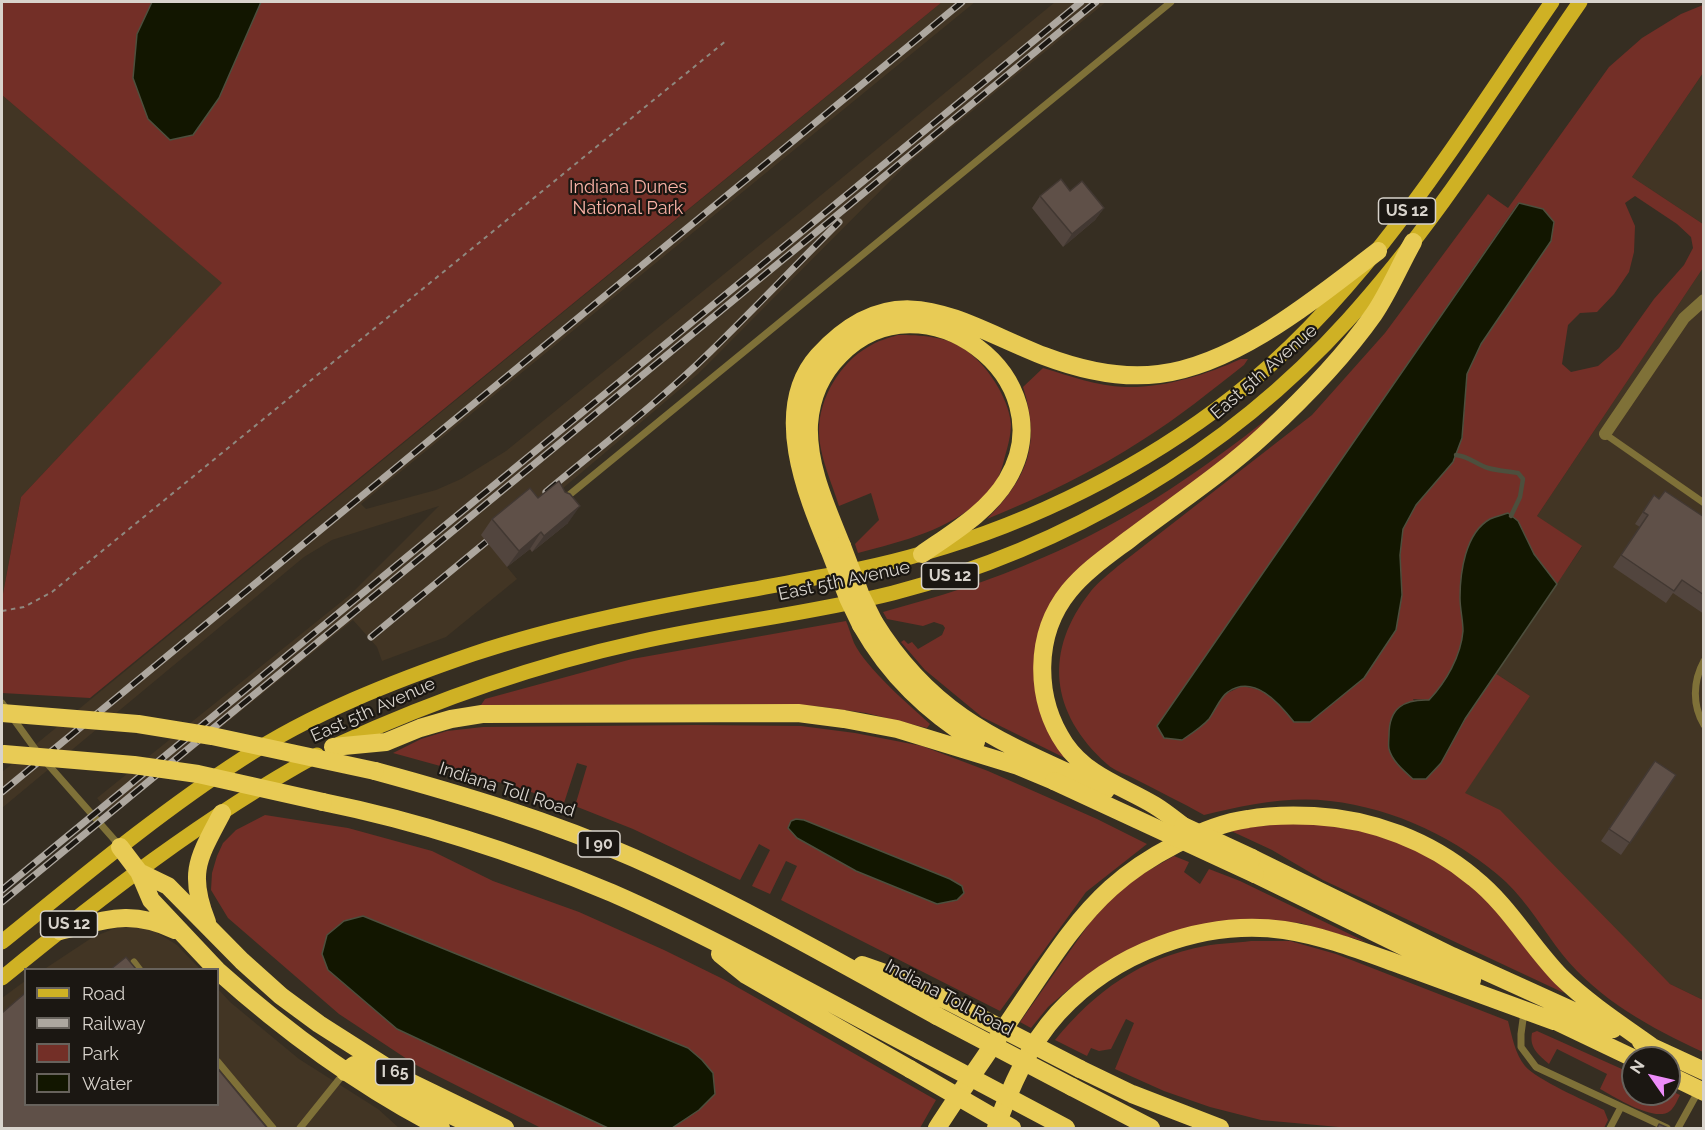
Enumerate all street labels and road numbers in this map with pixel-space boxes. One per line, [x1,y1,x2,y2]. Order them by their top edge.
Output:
road number: US 12 [1378,198,1436,224]
street label: East 5th Avenue [1206,320,1322,424]
street label: East 5th Avenue [776,556,912,606]
road number: US 12 [922,563,978,589]
street label: East 5th Avenue [307,673,439,747]
street label: Indiana Toll Road [436,758,578,822]
road number: I 90 [578,831,620,857]
road number: US 12 [40,911,98,937]
street label: Indiana Toll Road [881,955,1017,1041]
road number: I 65 [376,1059,414,1085]

